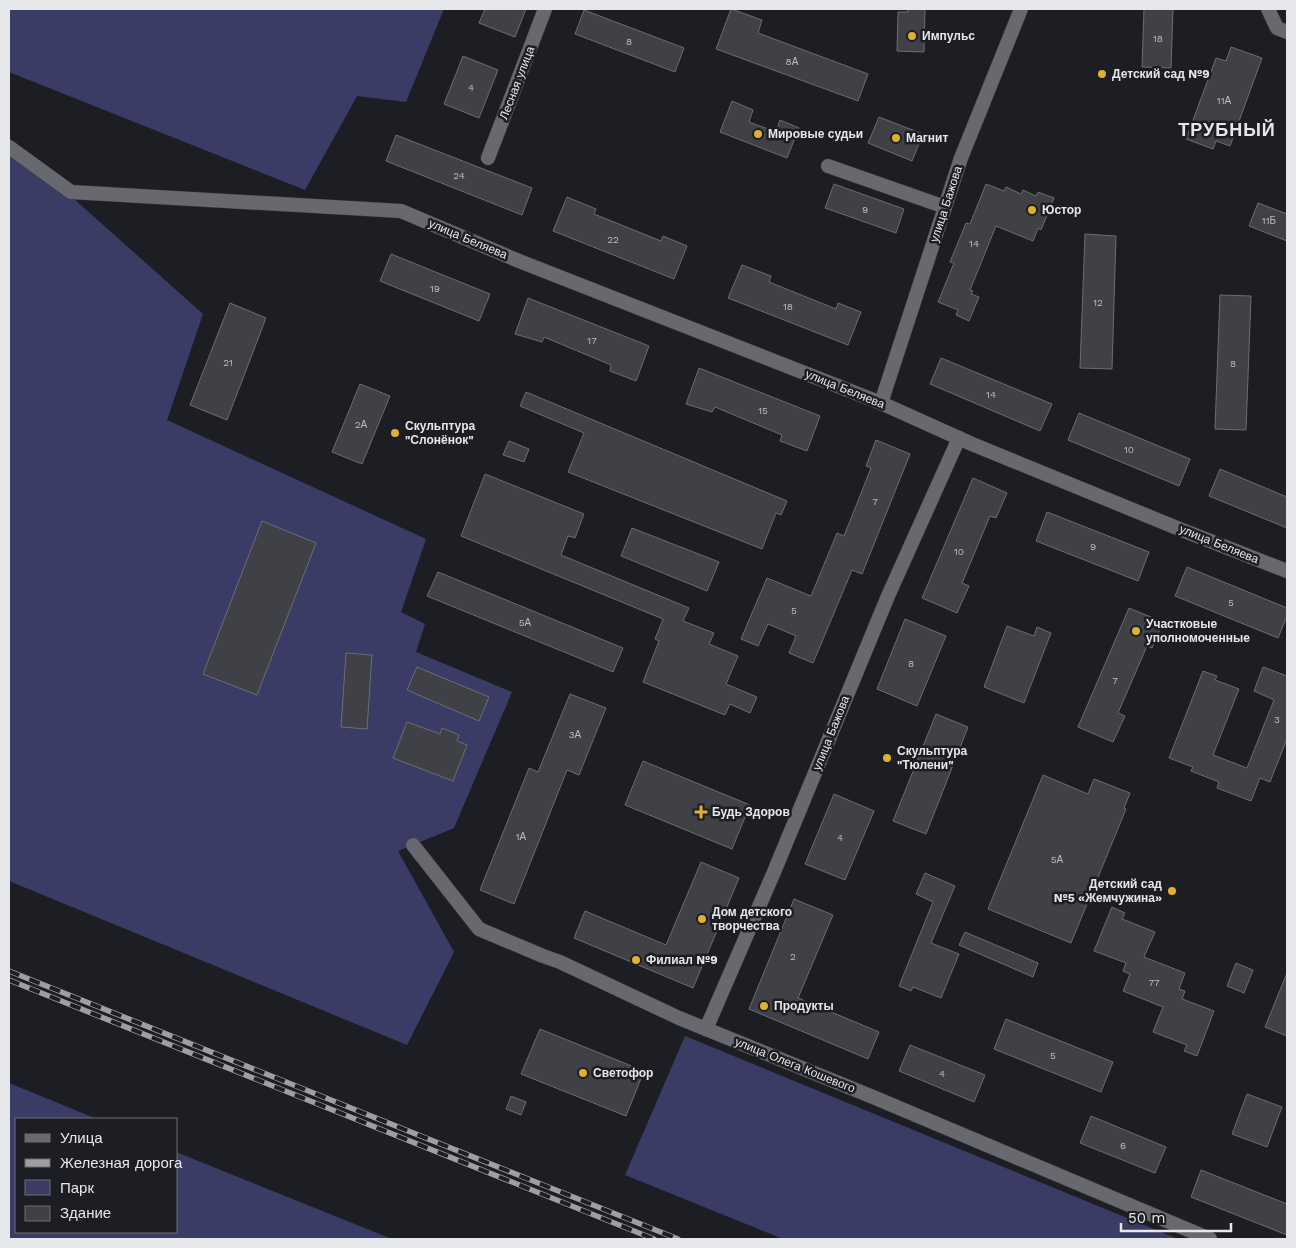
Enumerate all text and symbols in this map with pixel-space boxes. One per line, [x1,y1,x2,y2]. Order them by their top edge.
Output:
place label: Импульс [922,29,975,43]
marker: Импульс [906,30,918,42]
house number: 18 [1153,33,1163,44]
house number: 8 [626,36,632,47]
street label: Лесная улица [497,44,538,122]
house number: 8А [786,56,799,67]
place label: Детский сад №9 [1112,67,1210,81]
marker: Детский сад №9 [1096,68,1108,80]
house number: 4 [468,82,474,93]
house number: 11А [1217,95,1232,106]
district label: ТРУБНЫЙ [1178,119,1276,140]
place label: Мировые судьи [768,127,863,141]
marker: Мировые судьи [752,128,764,140]
place label: Магнит [906,131,948,145]
marker: Магнит [890,132,902,144]
street label: улица Бажова [927,164,965,244]
house number: 24 [453,170,465,181]
place label: Юстор [1042,203,1081,217]
house number: 9 [862,204,868,215]
marker: Юстор [1026,204,1038,216]
house number: 11Б [1262,215,1277,226]
street label: улица Беляева [426,216,510,262]
house number: 22 [607,234,619,245]
house number: 14 [969,238,979,249]
house number: 19 [430,283,440,294]
house number: 12 [1093,297,1103,308]
house number: 18 [783,301,793,312]
house number: 17 [587,335,597,346]
house number: 21 [223,357,233,368]
house number: 8 [1230,358,1236,369]
street label: улица Беляева [803,367,887,411]
house number: 14 [986,389,996,400]
house number: 15 [758,405,768,416]
house number: 2А [355,419,368,430]
place label: Скульптура "Слонёнок" [405,419,475,447]
marker: Скульптура "Слонёнок" [389,427,401,439]
house number: 10 [1124,444,1134,455]
house number: 7 [872,496,878,507]
street label: улица Беляева [1177,522,1261,566]
house number: 9 [1090,541,1096,552]
house number: 10 [954,546,964,557]
house number: 5 [1228,597,1234,608]
house number: 5 [791,605,797,616]
house number: 5А [519,617,532,628]
place label: Участковые уполномоченные [1146,617,1250,645]
marker: Участковые уполномоченные [1130,625,1142,637]
house number: 8 [908,658,914,669]
house number: 7 [1112,675,1118,686]
street label: улица Бажова [810,693,852,772]
house number: 3 [1274,714,1280,725]
house number: 3А [569,729,582,740]
place label: Скульптура "Тюлени" [897,744,967,772]
marker: Скульптура "Тюлени" [881,752,893,764]
marker: Будь Здоров [694,805,708,819]
place label: Будь Здоров [712,805,790,819]
house number: 1А [516,831,527,842]
house number: 4 [837,832,843,843]
house number: 5А [1051,854,1064,865]
place label: Детский сад №5 «Жемчужина» [1054,877,1162,905]
marker: Детский сад №5 «Жемчужина» [1166,885,1178,897]
place label: Дом детского творчества [712,905,792,933]
marker: Дом детского творчества [696,913,708,925]
house number: 2 [790,951,796,962]
place label: Филиал №9 [646,953,718,967]
marker: Филиал №9 [630,954,642,966]
house number: 77 [1148,977,1160,988]
place label: Продукты [774,999,834,1013]
marker: Продукты [758,1000,770,1012]
street label: улица Олега Кошевого [733,1034,857,1096]
house number: 5 [1050,1050,1056,1061]
place label: Светофор [593,1066,653,1080]
marker: Светофор [577,1067,589,1079]
house number: 4 [939,1068,945,1079]
legend [15,1118,178,1233]
text: Улица [60,1129,103,1147]
house number: 6 [1120,1140,1126,1151]
text: Железная дорога [60,1154,183,1172]
text: Парк [60,1179,94,1197]
scale bar [1121,1200,1231,1232]
text: Здание [60,1204,111,1222]
text: 50 m [1128,1209,1165,1227]

